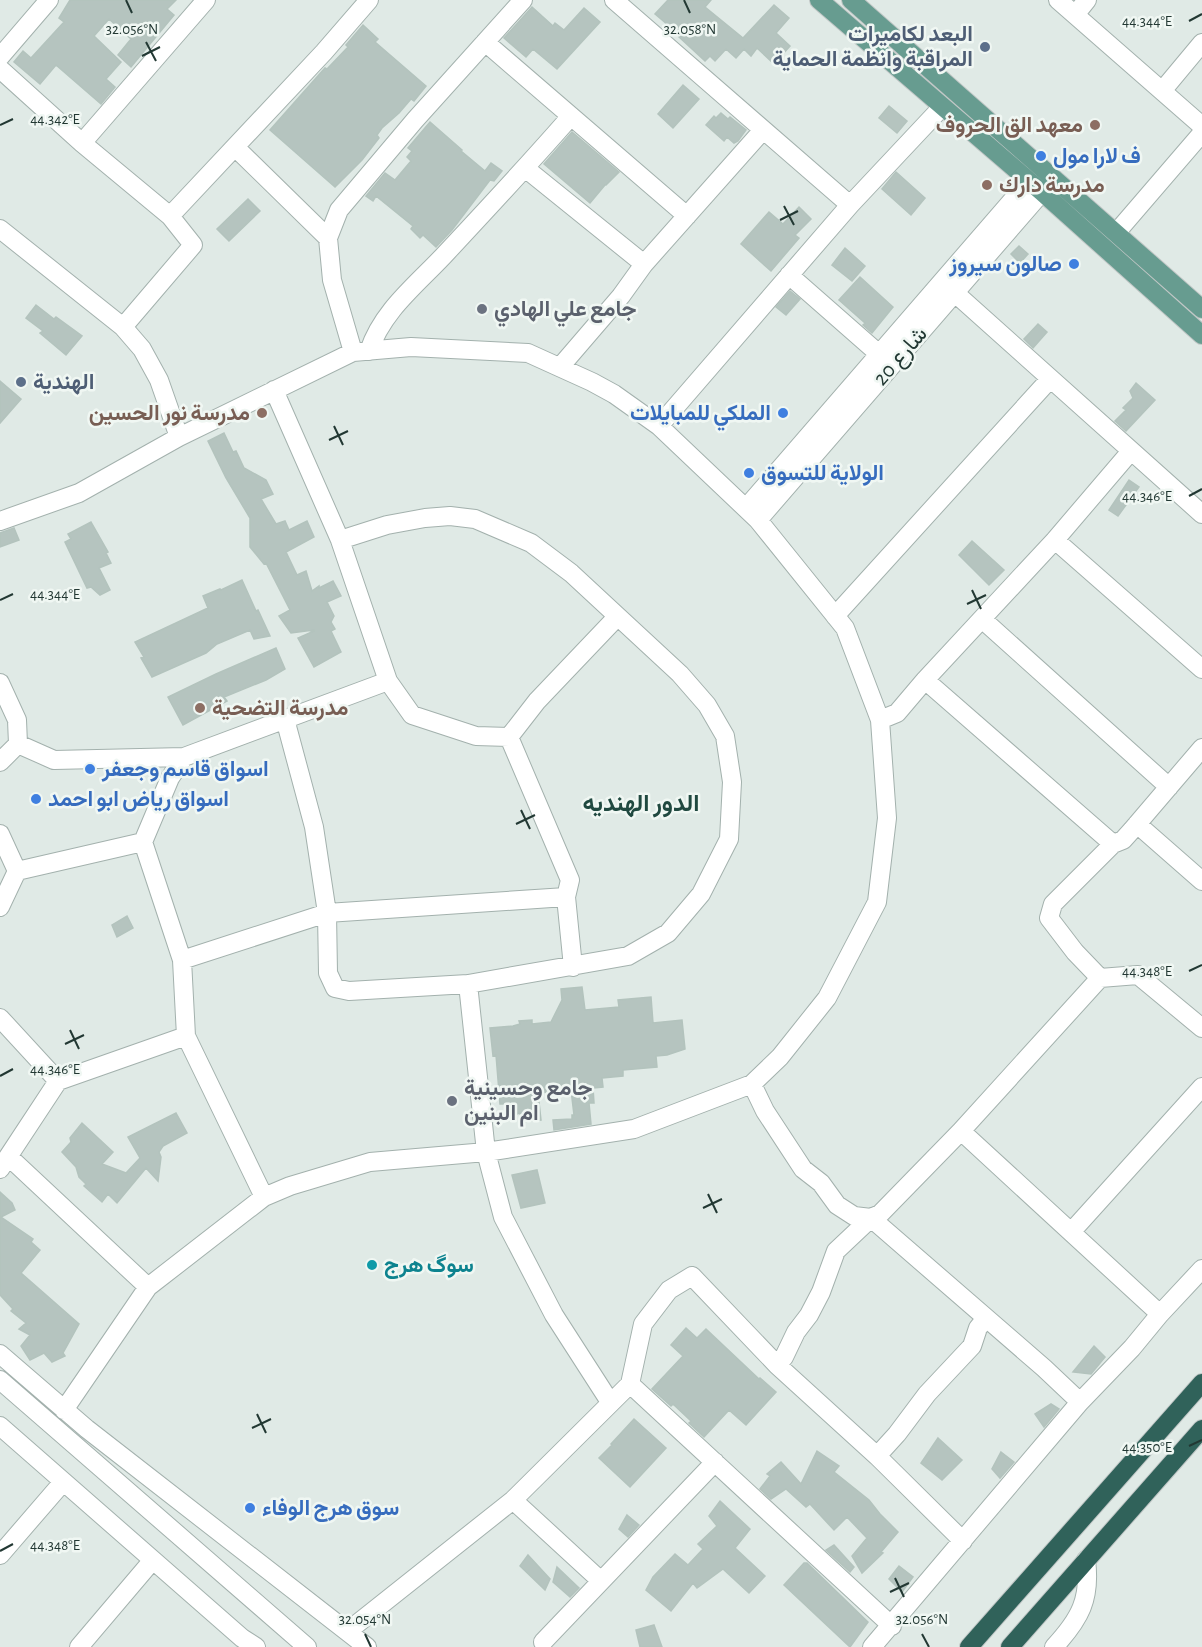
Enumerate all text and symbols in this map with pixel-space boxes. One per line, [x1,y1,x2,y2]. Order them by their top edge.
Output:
text: 44.344°E [1122,14,1172,29]
text: 32.056°N [106,22,158,37]
text: 32.058°N [664,22,716,37]
place label: البعد لكاميرات المراقبة وانظمة الحماية [773,23,973,72]
marker: البعد لكاميرات المراقبة وانظمة الحماية [978,40,992,54]
text: 44.342°E [30,112,80,127]
place label: معهد الق الحروف [936,114,1083,138]
marker: معهد الق الحروف [1088,118,1102,132]
place label: ف لارا مول [1053,145,1141,169]
marker: ف لارا مول [1034,149,1048,163]
place label: مدرسة دارك [999,174,1105,198]
marker: مدرسة دارك [980,178,994,192]
place label: صالون سيروز [948,253,1062,277]
marker: صالون سيروز [1067,257,1081,271]
place label: جامع علي الهادي [494,298,636,327]
marker: جامع علي الهادي [475,302,489,316]
street label: شارع 20 [869,323,933,391]
place label: الهندية [33,371,94,395]
marker: الهندية [14,375,28,389]
place label: مدرسة نور الحسين [89,402,250,426]
place label: الملكي للمبايلات [630,402,771,431]
marker: مدرسة نور الحسين [255,406,269,420]
marker: الملكي للمبايلات [776,406,790,420]
place label: الولاية للتسوق [761,462,884,486]
marker: الولاية للتسوق [742,466,756,480]
text: 44.346°E [1122,489,1172,504]
text: 44.344°E [30,587,80,602]
place label: مدرسة التضحية [212,697,349,721]
marker: مدرسة التضحية [193,701,207,715]
place label: اسواق قاسم وجعفر [101,758,269,783]
marker: اسواق قاسم وجعفر [83,762,97,776]
place label: اسواق رياض ابو احمد [48,788,229,812]
marker: اسواق رياض ابو احمد [29,792,43,806]
district label: الدور الهنديه [583,792,699,818]
text: 44.348°E [1122,964,1172,979]
text: 44.346°E [30,1062,80,1077]
place label: جامع وحسينية ام البنين [464,1077,593,1127]
marker: جامع وحسينية ام البنين [445,1094,459,1108]
place label: سوگ هرج [384,1254,474,1279]
marker: سوگ هرج [365,1258,379,1272]
text: 44.350°E [1122,1440,1172,1455]
place label: سوق هرج الوفاء [262,1497,399,1522]
marker: سوق هرج الوفاء [243,1501,257,1515]
text: 44.348°E [30,1538,80,1553]
text: 32.054°N [339,1612,391,1627]
text: 32.056°N [896,1612,948,1627]

